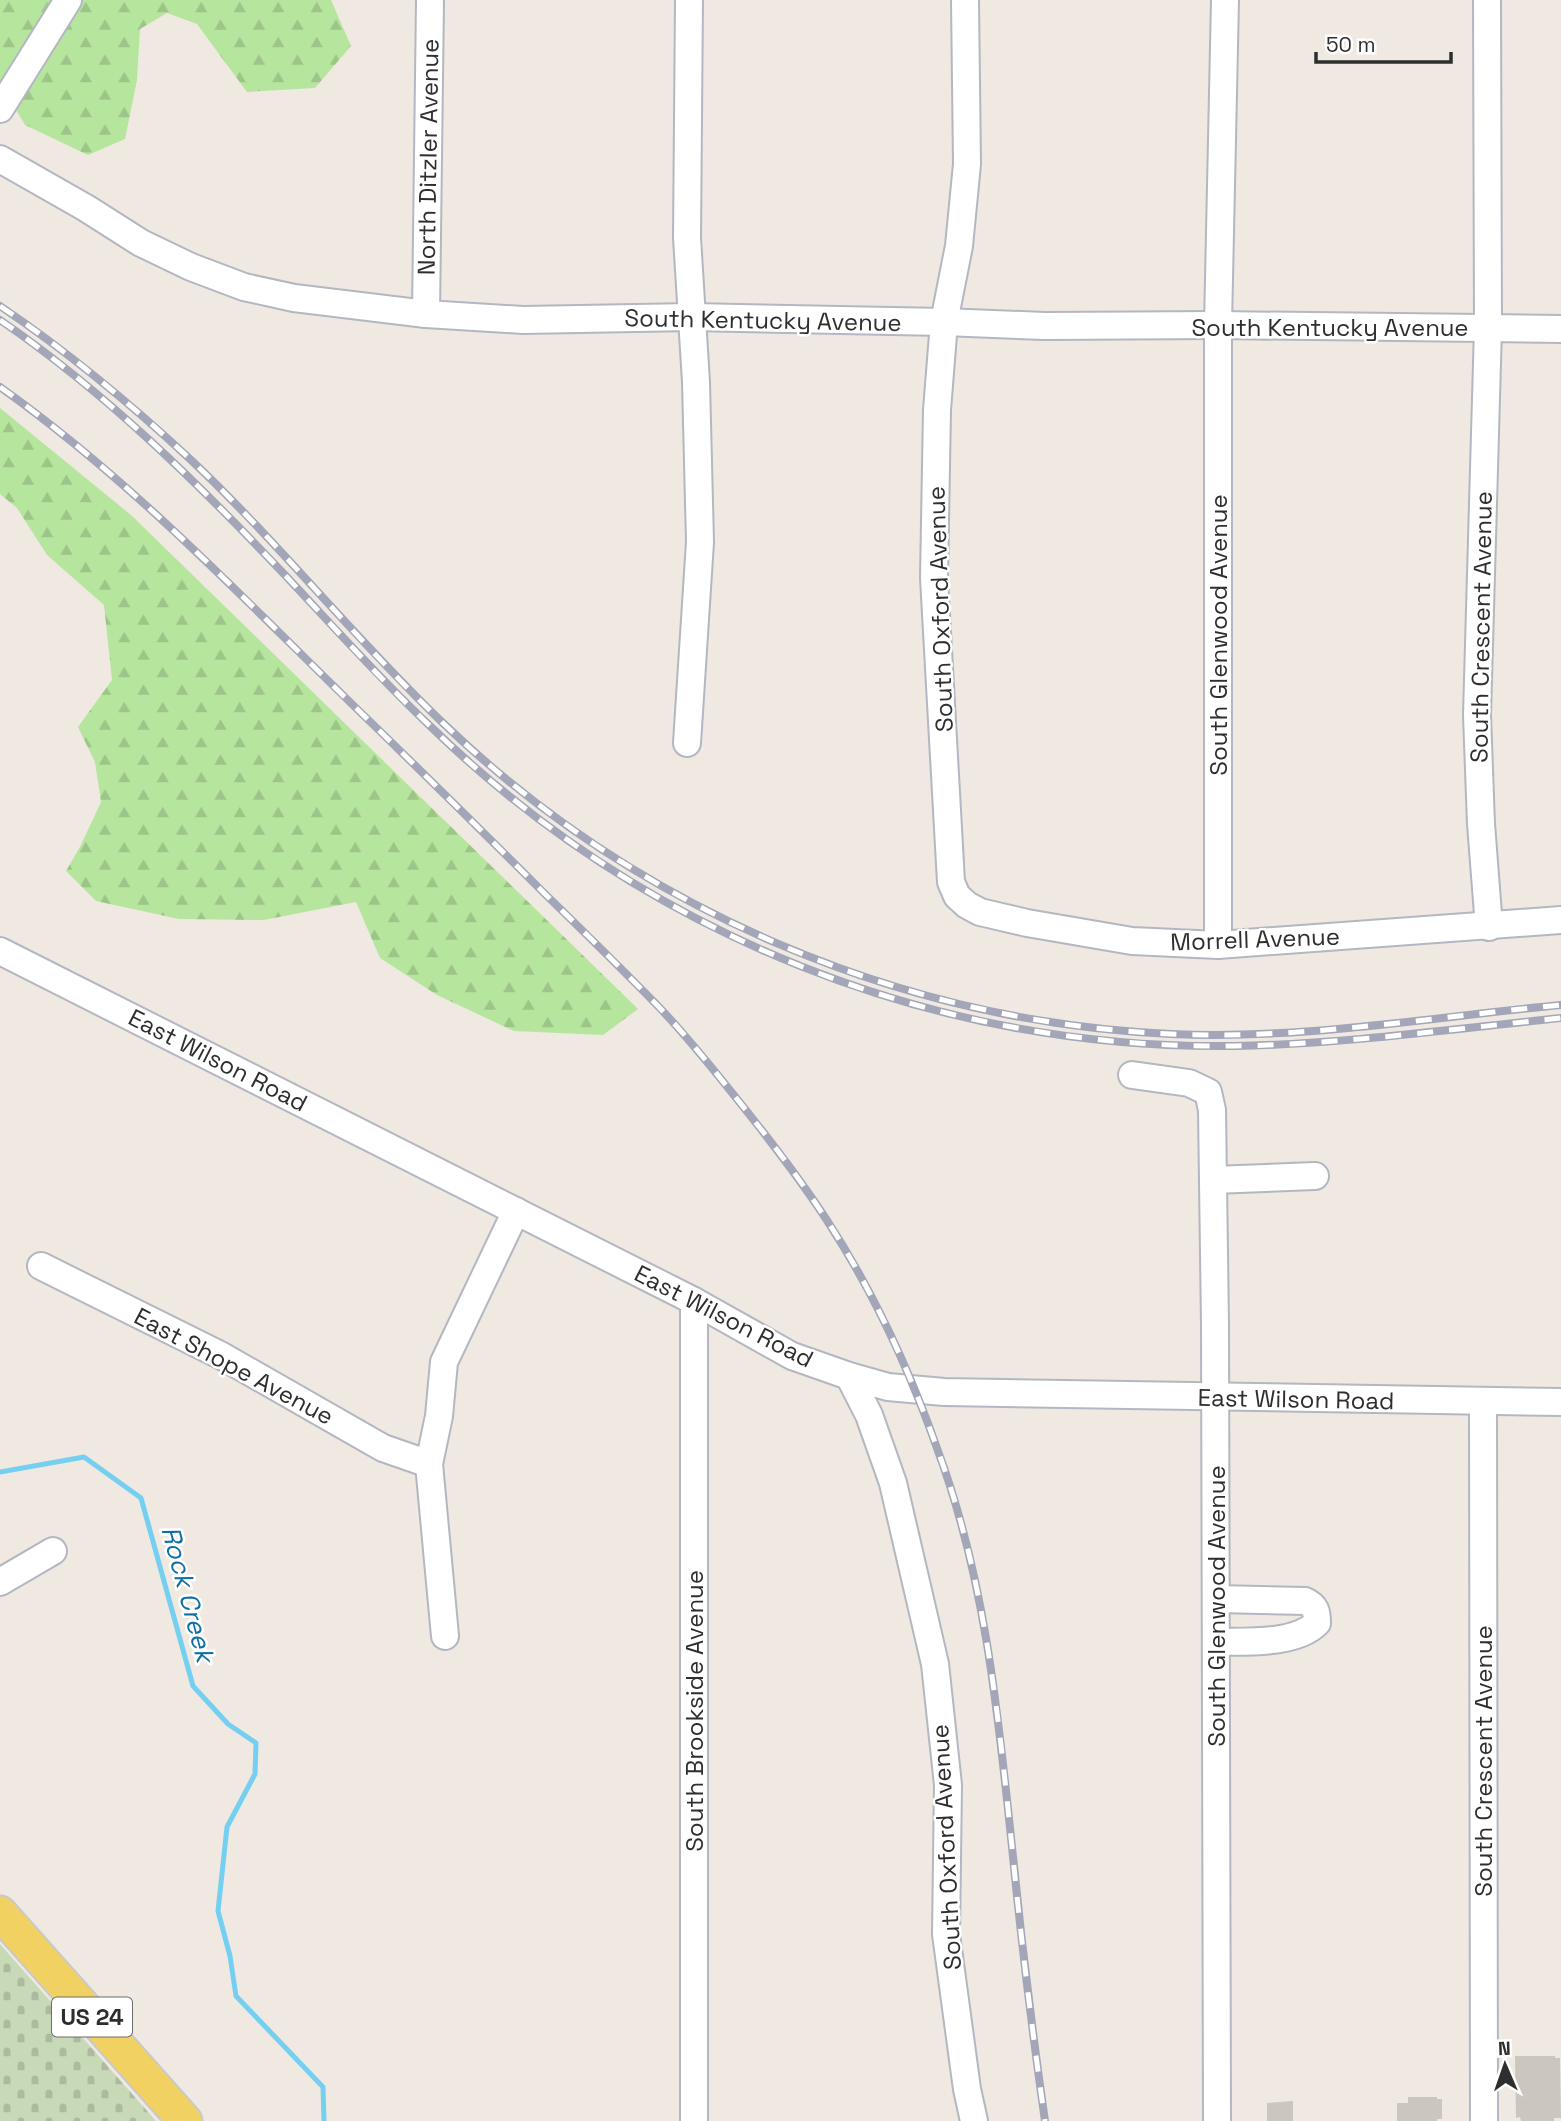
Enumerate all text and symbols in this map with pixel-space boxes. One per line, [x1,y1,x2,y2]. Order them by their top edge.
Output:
scale bar [1316,21,1451,65]
text: 50 m [1326,31,1376,58]
street label: North Ditzler Avenue [410,38,446,276]
street label: South Kentucky Avenue [624,302,902,338]
street label: South Kentucky Avenue [1191,312,1469,343]
street label: South Oxford Avenue [920,486,960,732]
street label: South Crescent Avenue [1463,491,1499,763]
street label: South Glenwood Avenue [1203,494,1234,776]
street label: Morrell Avenue [1170,921,1340,957]
street label: East Wilson Road [123,1002,313,1118]
street label: East Wilson Road [629,1258,819,1374]
street label: East Shope Avenue [129,1300,339,1432]
street label: East Wilson Road [1197,1382,1395,1416]
street label: South Glenwood Avenue [1201,1465,1232,1747]
water label: Rock Creek [154,1522,223,1669]
street label: South Brookside Avenue [679,1570,710,1852]
street label: South Crescent Avenue [1468,1625,1499,1897]
street label: South Oxford Avenue [924,1723,968,1971]
road number: US 24 [52,1998,132,2036]
north arrow [1470,2030,1540,2100]
text: N [1498,2036,1511,2061]

